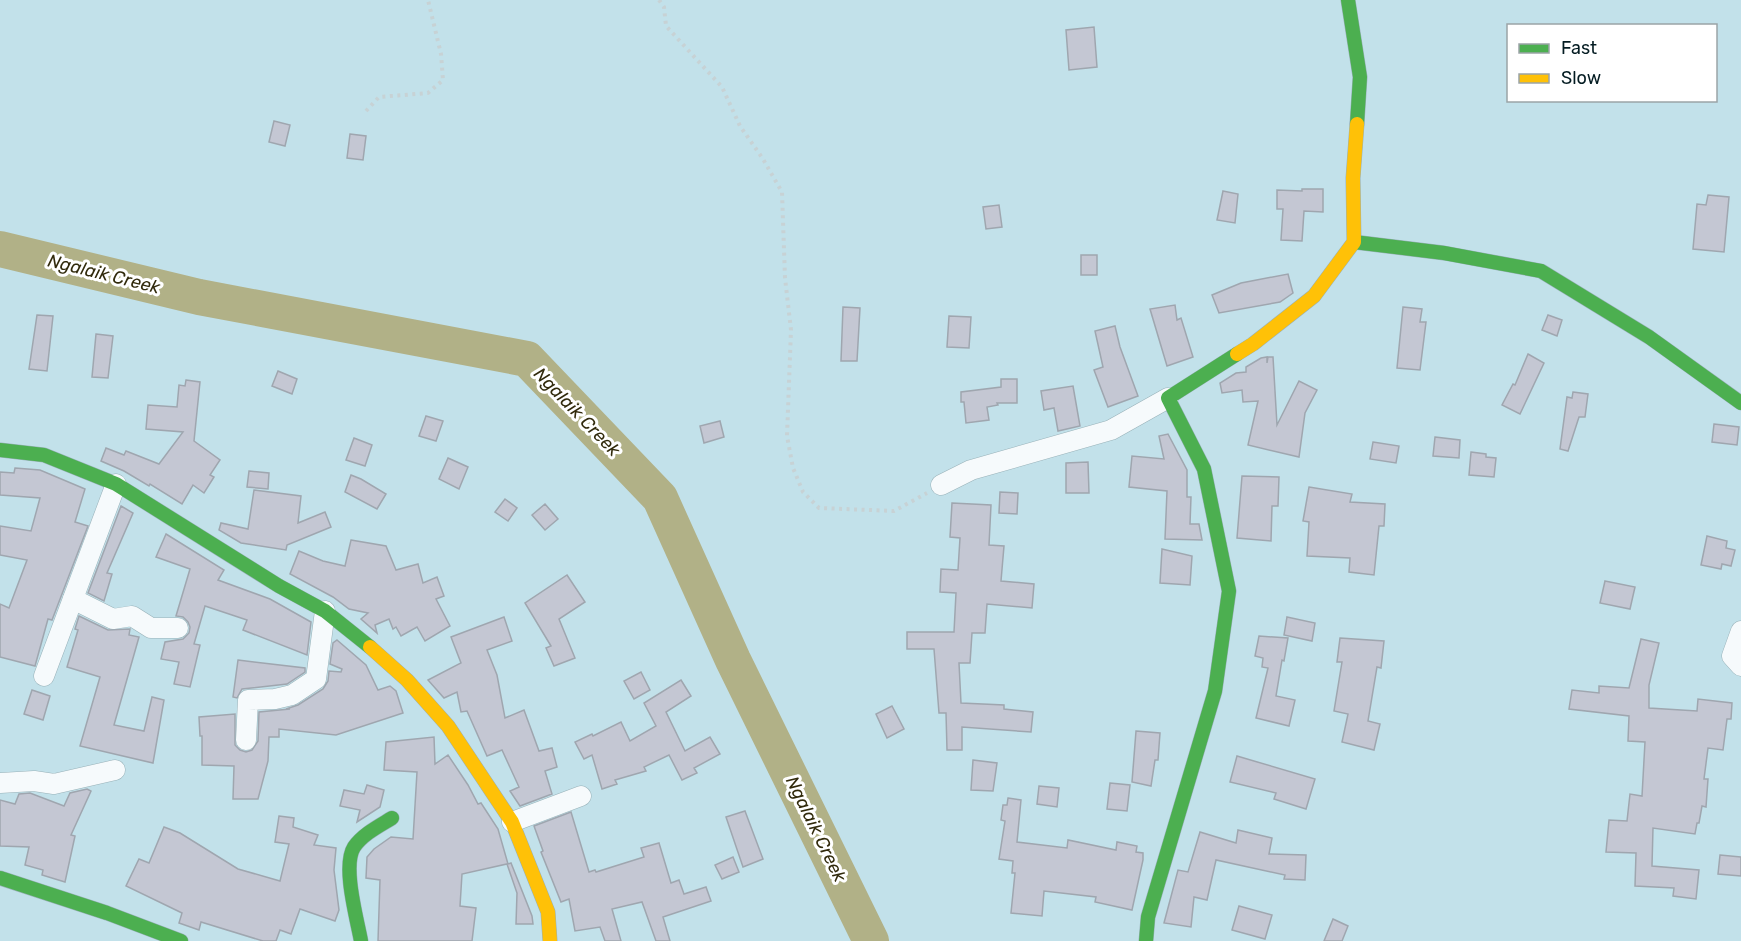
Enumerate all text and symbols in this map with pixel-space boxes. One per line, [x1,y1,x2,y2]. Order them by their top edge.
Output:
legend [1507,24,1717,102]
text: Fast [1561,37,1597,59]
text: Slow [1561,67,1601,89]
water label: Ngalaik Creek [46,249,163,299]
water label: Ngalaik Creek [529,363,625,461]
water label: Ngalaik Creek [781,773,851,886]

